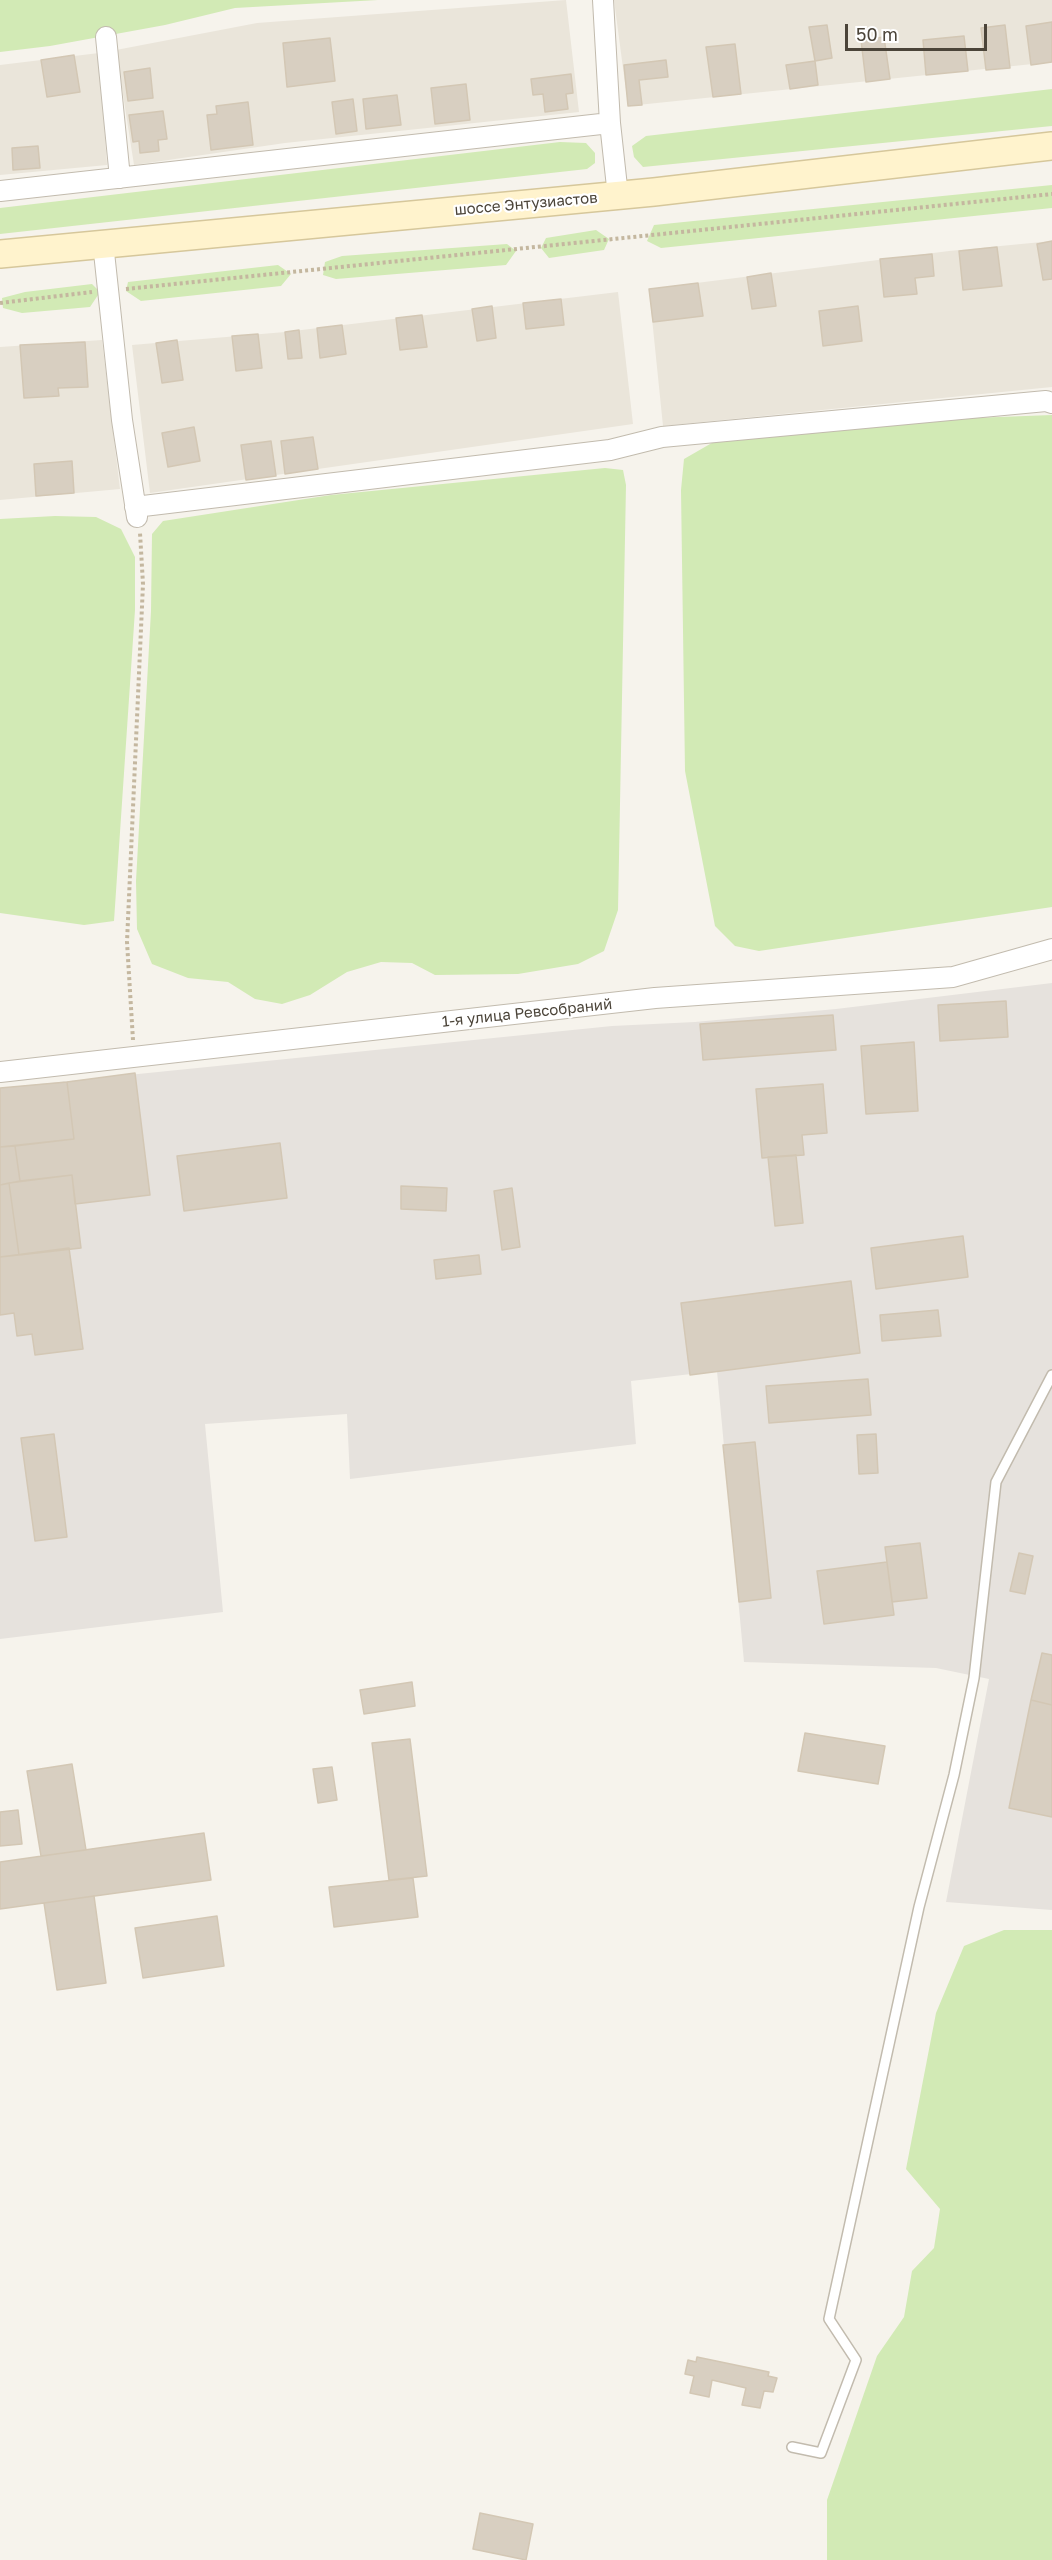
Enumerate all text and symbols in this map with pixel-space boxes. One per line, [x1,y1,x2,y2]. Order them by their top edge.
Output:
scale bar [848,12,990,50]
text: 50 m [856,23,898,45]
street label: шоссе Энтузиастов [454,189,598,219]
street label: 1-я улица Ревсобраний [441,995,613,1031]

